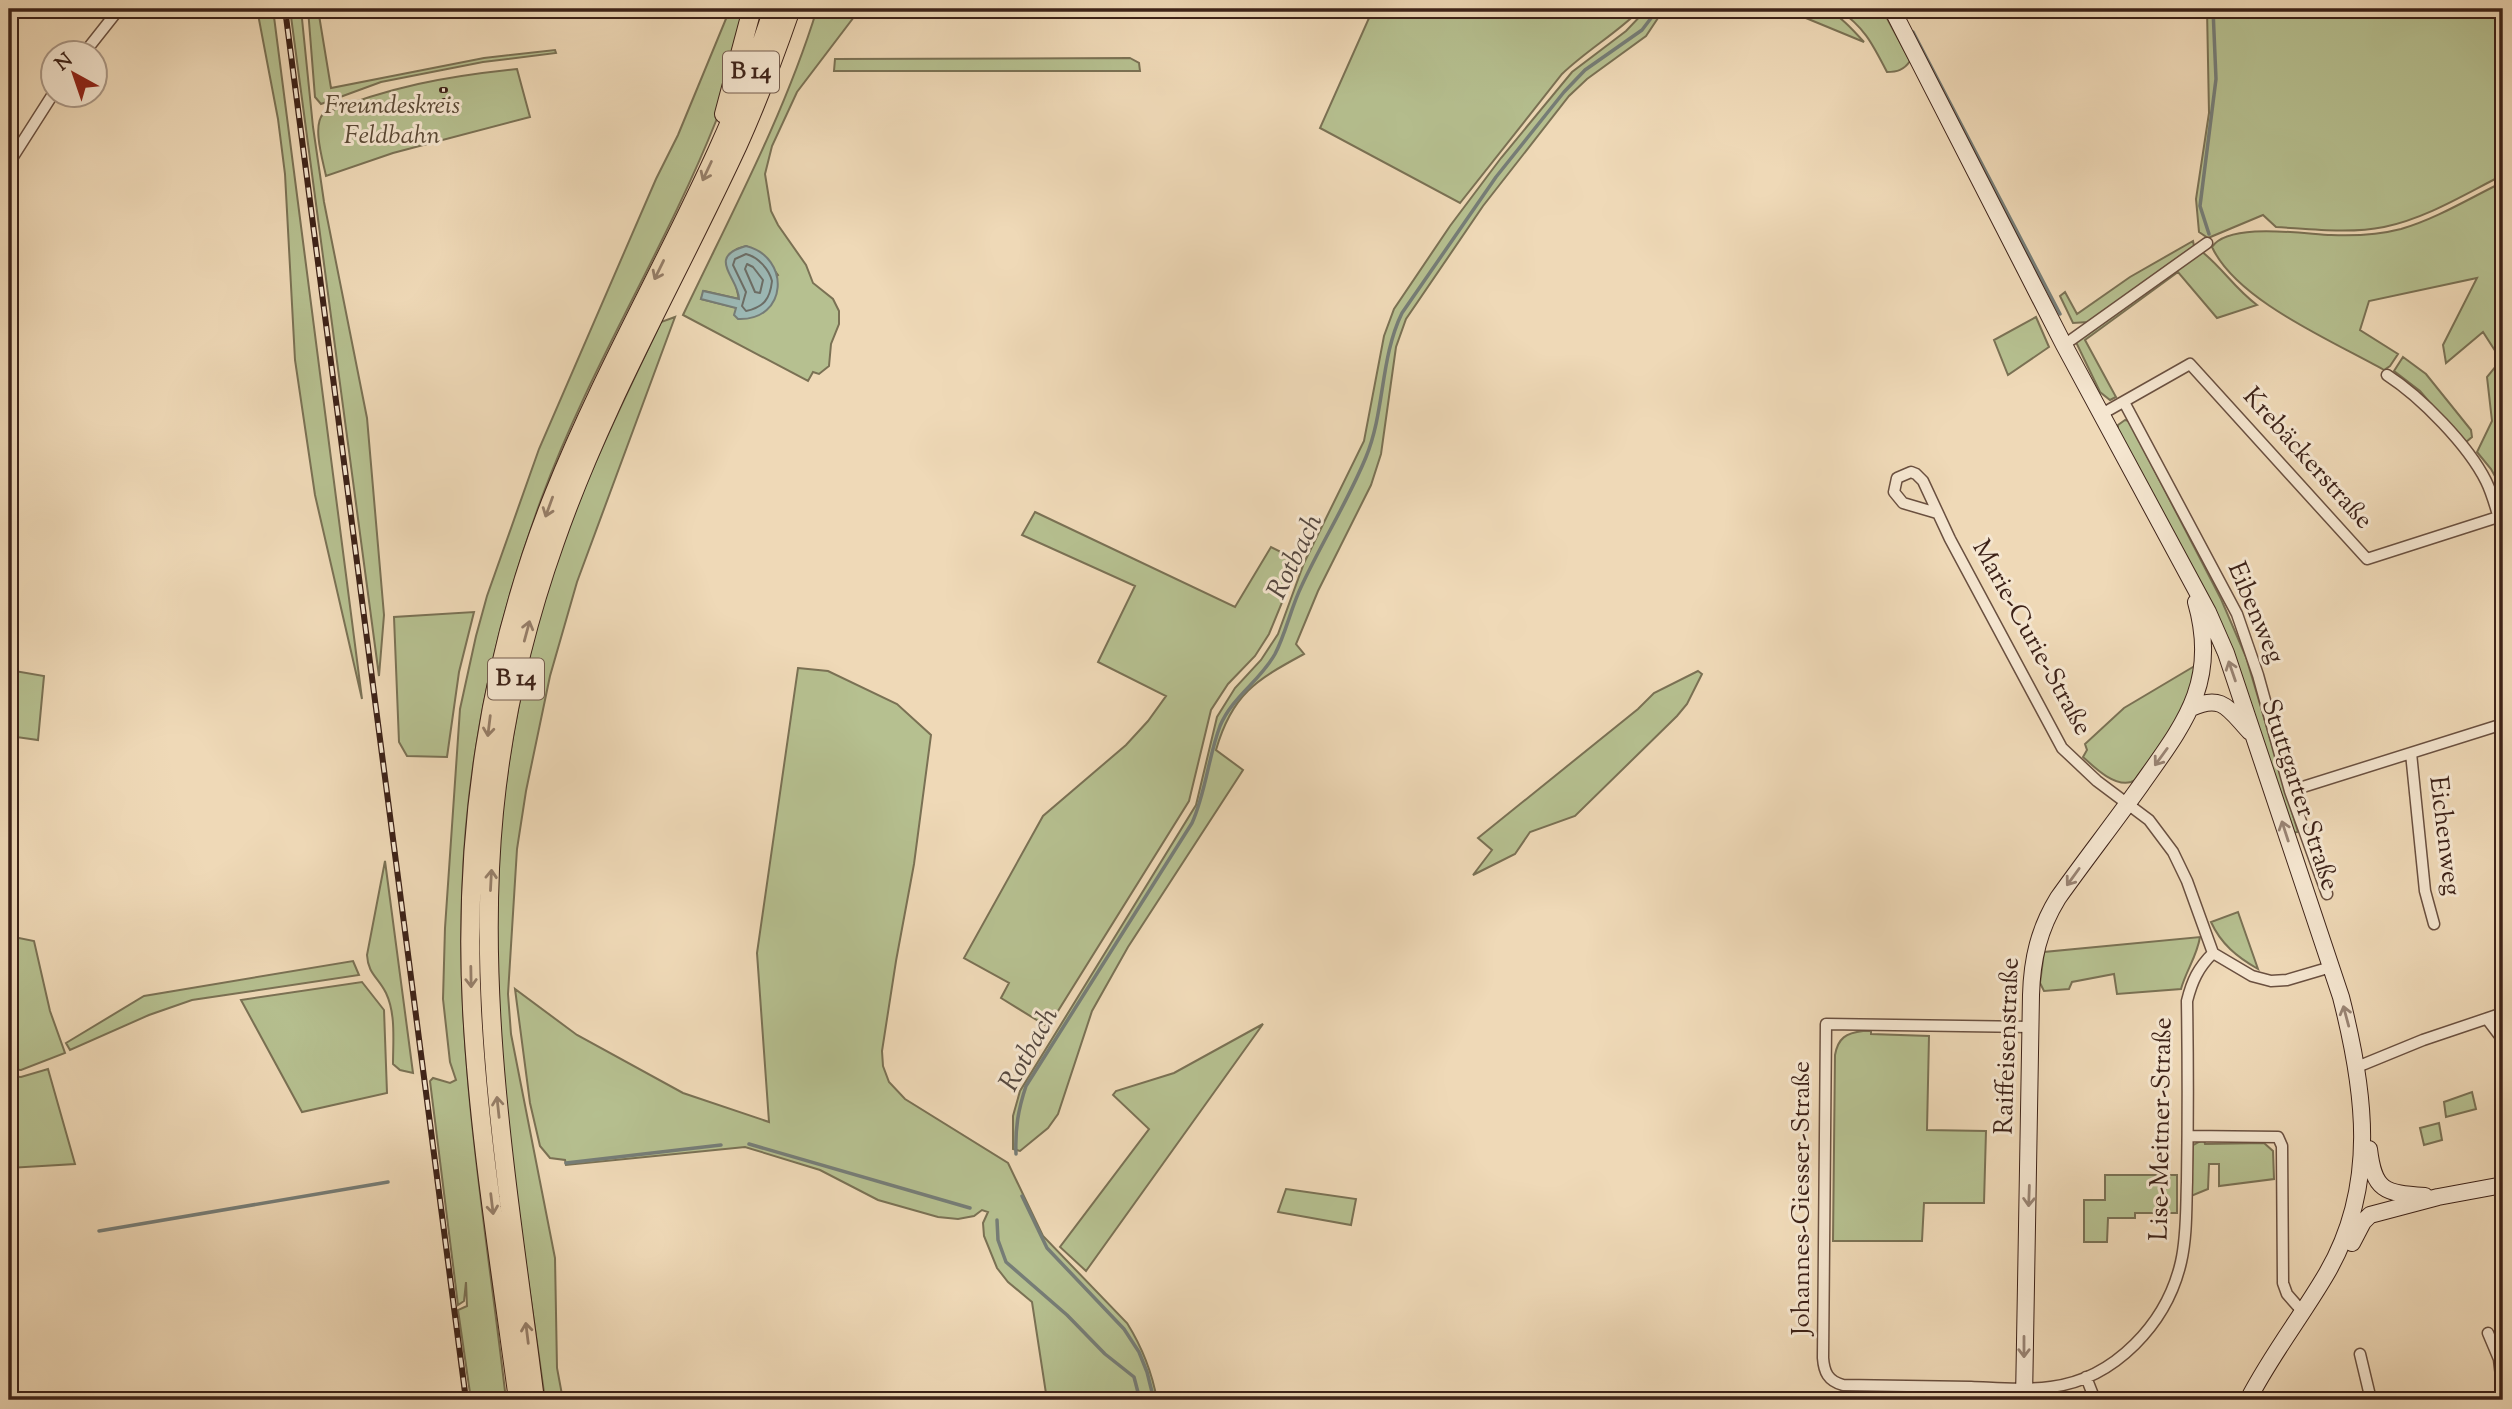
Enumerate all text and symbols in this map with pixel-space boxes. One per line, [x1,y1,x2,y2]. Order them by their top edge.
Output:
north arrow [38,38,108,108]
text: N [50,48,79,78]
road number: B 14 [723,52,779,92]
park label: Freundeskreis Feldbahn [324,88,460,155]
one-way arrow [700,160,713,181]
one-way arrow [651,259,665,280]
street label: Krebäckerstraße [2233,380,2381,538]
one-way arrow [542,496,554,518]
water label: Rotbach [1258,507,1334,607]
street label: Marie-Curie-Straße [1962,533,2100,743]
street label: Eibenweg [2217,556,2293,670]
one-way arrow [521,620,534,643]
road number: B 14 [488,658,544,700]
one-way arrow [2225,661,2237,683]
street label: Stuttgarter Straße [2251,694,2347,896]
one-way arrow [482,714,495,737]
one-way arrow [2154,747,2168,766]
street label: Eichenweg [2418,774,2470,898]
one-way arrow [2278,820,2291,842]
one-way arrow [484,868,497,891]
one-way arrow [2065,868,2080,886]
street label: Raiffeisenstraße [1986,957,2030,1135]
one-way arrow [465,965,478,988]
water label: Rotbach [991,1000,1070,1099]
one-way arrow [2339,1005,2352,1028]
street label: Lise-Meitner-Straße [2142,1017,2182,1241]
street label: Johannes-Giesser-Straße [1784,1061,1821,1337]
one-way arrow [492,1096,505,1119]
one-way arrow [2022,1184,2035,1207]
one-way arrow [486,1192,499,1214]
one-way arrow [520,1322,533,1344]
one-way arrow [2017,1336,2031,1359]

